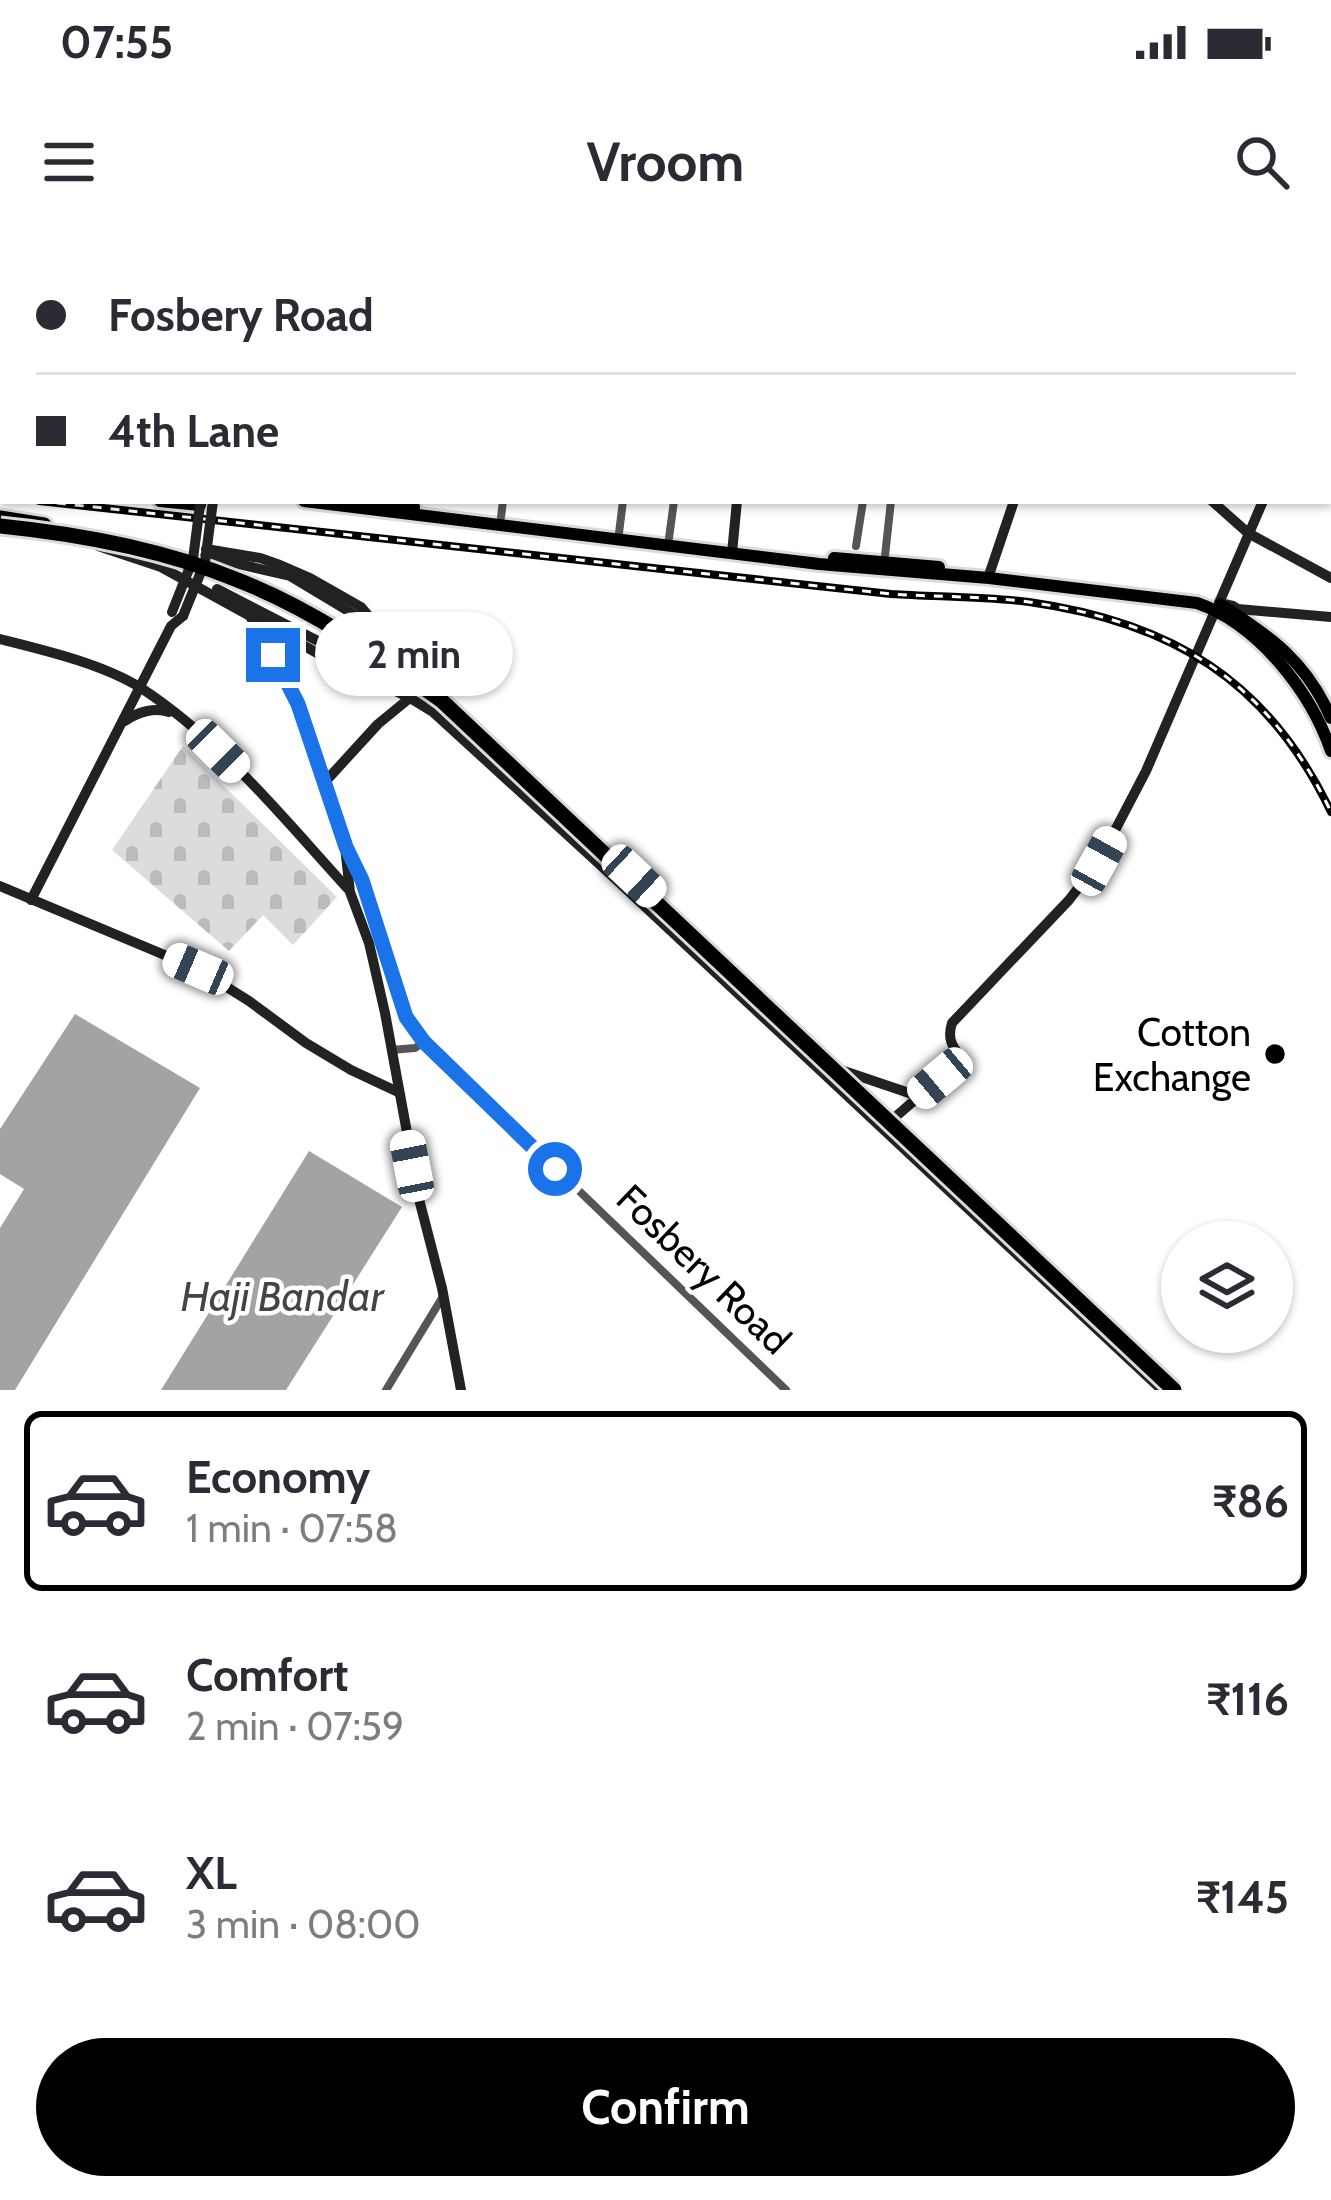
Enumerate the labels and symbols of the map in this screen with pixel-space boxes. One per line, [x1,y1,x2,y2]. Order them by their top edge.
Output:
callout: 2 min [315,613,513,697]
route end [246,628,300,682]
car [180,713,256,789]
car [1066,821,1132,901]
car [595,838,673,914]
car [158,938,238,1000]
place label: Cotton Exchange [1093,1008,1251,1101]
car [901,1041,979,1115]
marker: Cotton Exchange [1262,1041,1288,1067]
car [387,1127,437,1205]
route start [528,1142,582,1196]
street label: Fosbery Road [607,1174,801,1364]
water label: Haji Bandar [180,1270,386,1322]

